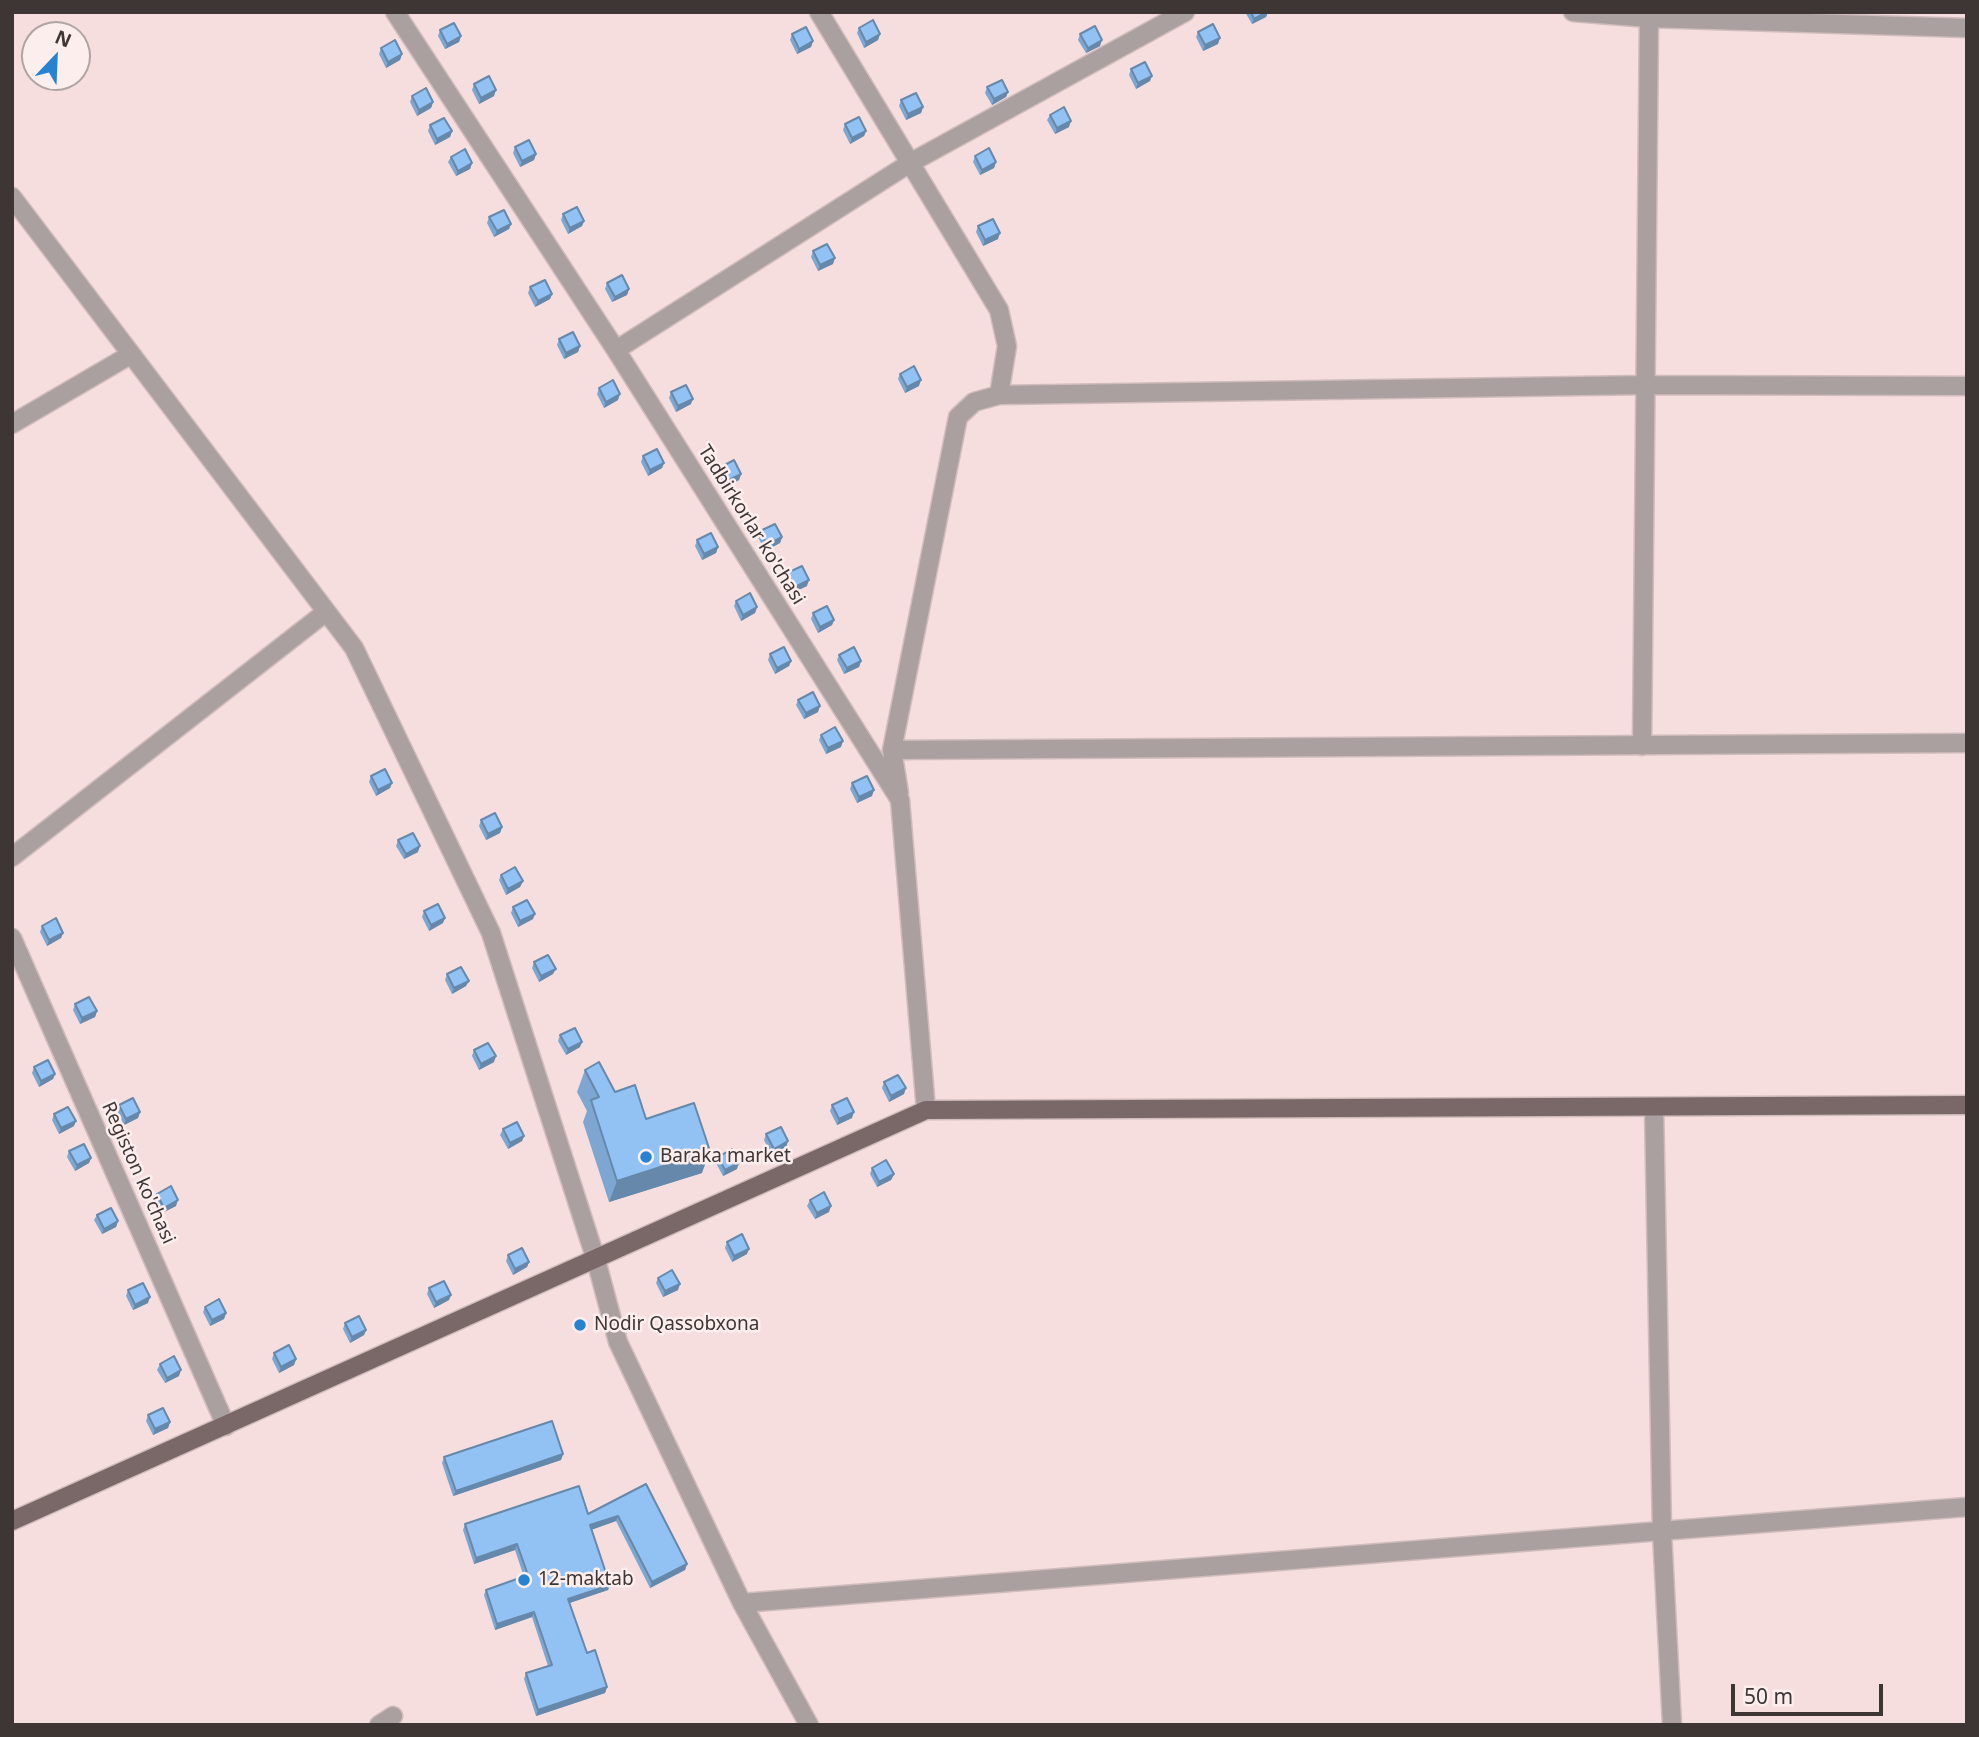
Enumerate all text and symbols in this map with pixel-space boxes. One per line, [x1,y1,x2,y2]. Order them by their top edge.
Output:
north arrow [21,21,91,91]
text: N [51,24,76,53]
street label: Tadbirkorlar ko'chasi [693,441,809,609]
street label: Registon ko'chasi [96,1098,180,1248]
place label: Baraka market [660,1146,791,1168]
marker: Baraka market [638,1149,654,1165]
place label: Nodir Qassobxona [594,1314,759,1336]
marker: Nodir Qassobxona [572,1317,588,1333]
place label: 12-maktab [538,1569,634,1591]
marker: 12-maktab [516,1572,532,1588]
scale bar [1734,1670,1886,1714]
text: 50 m [1744,1682,1793,1710]

